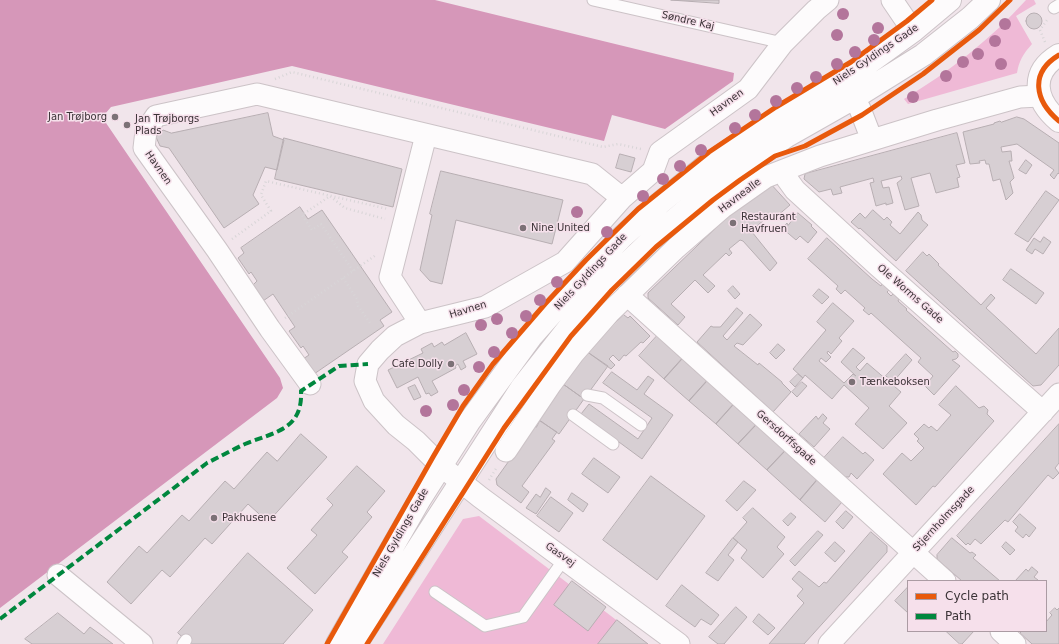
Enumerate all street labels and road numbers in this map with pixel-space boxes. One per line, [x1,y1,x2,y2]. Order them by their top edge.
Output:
street label: Søndre Kaj [661,9,715,33]
street label: Niels Gyldings Gade [831,22,921,88]
street label: Havnen [708,87,746,119]
street label: Havnen [142,149,174,187]
street label: Havnealle [716,176,764,216]
street label: Niels Gyldings Gade [552,231,630,313]
street label: Ole Worms Gade [874,262,946,326]
street label: Havnen [448,299,488,321]
street label: Gersdorffsgade [753,408,819,468]
street label: Stjernholmsgade [911,484,977,554]
street label: Niels Gyldings Gade [371,486,431,580]
street label: Gasvej [543,540,577,570]

